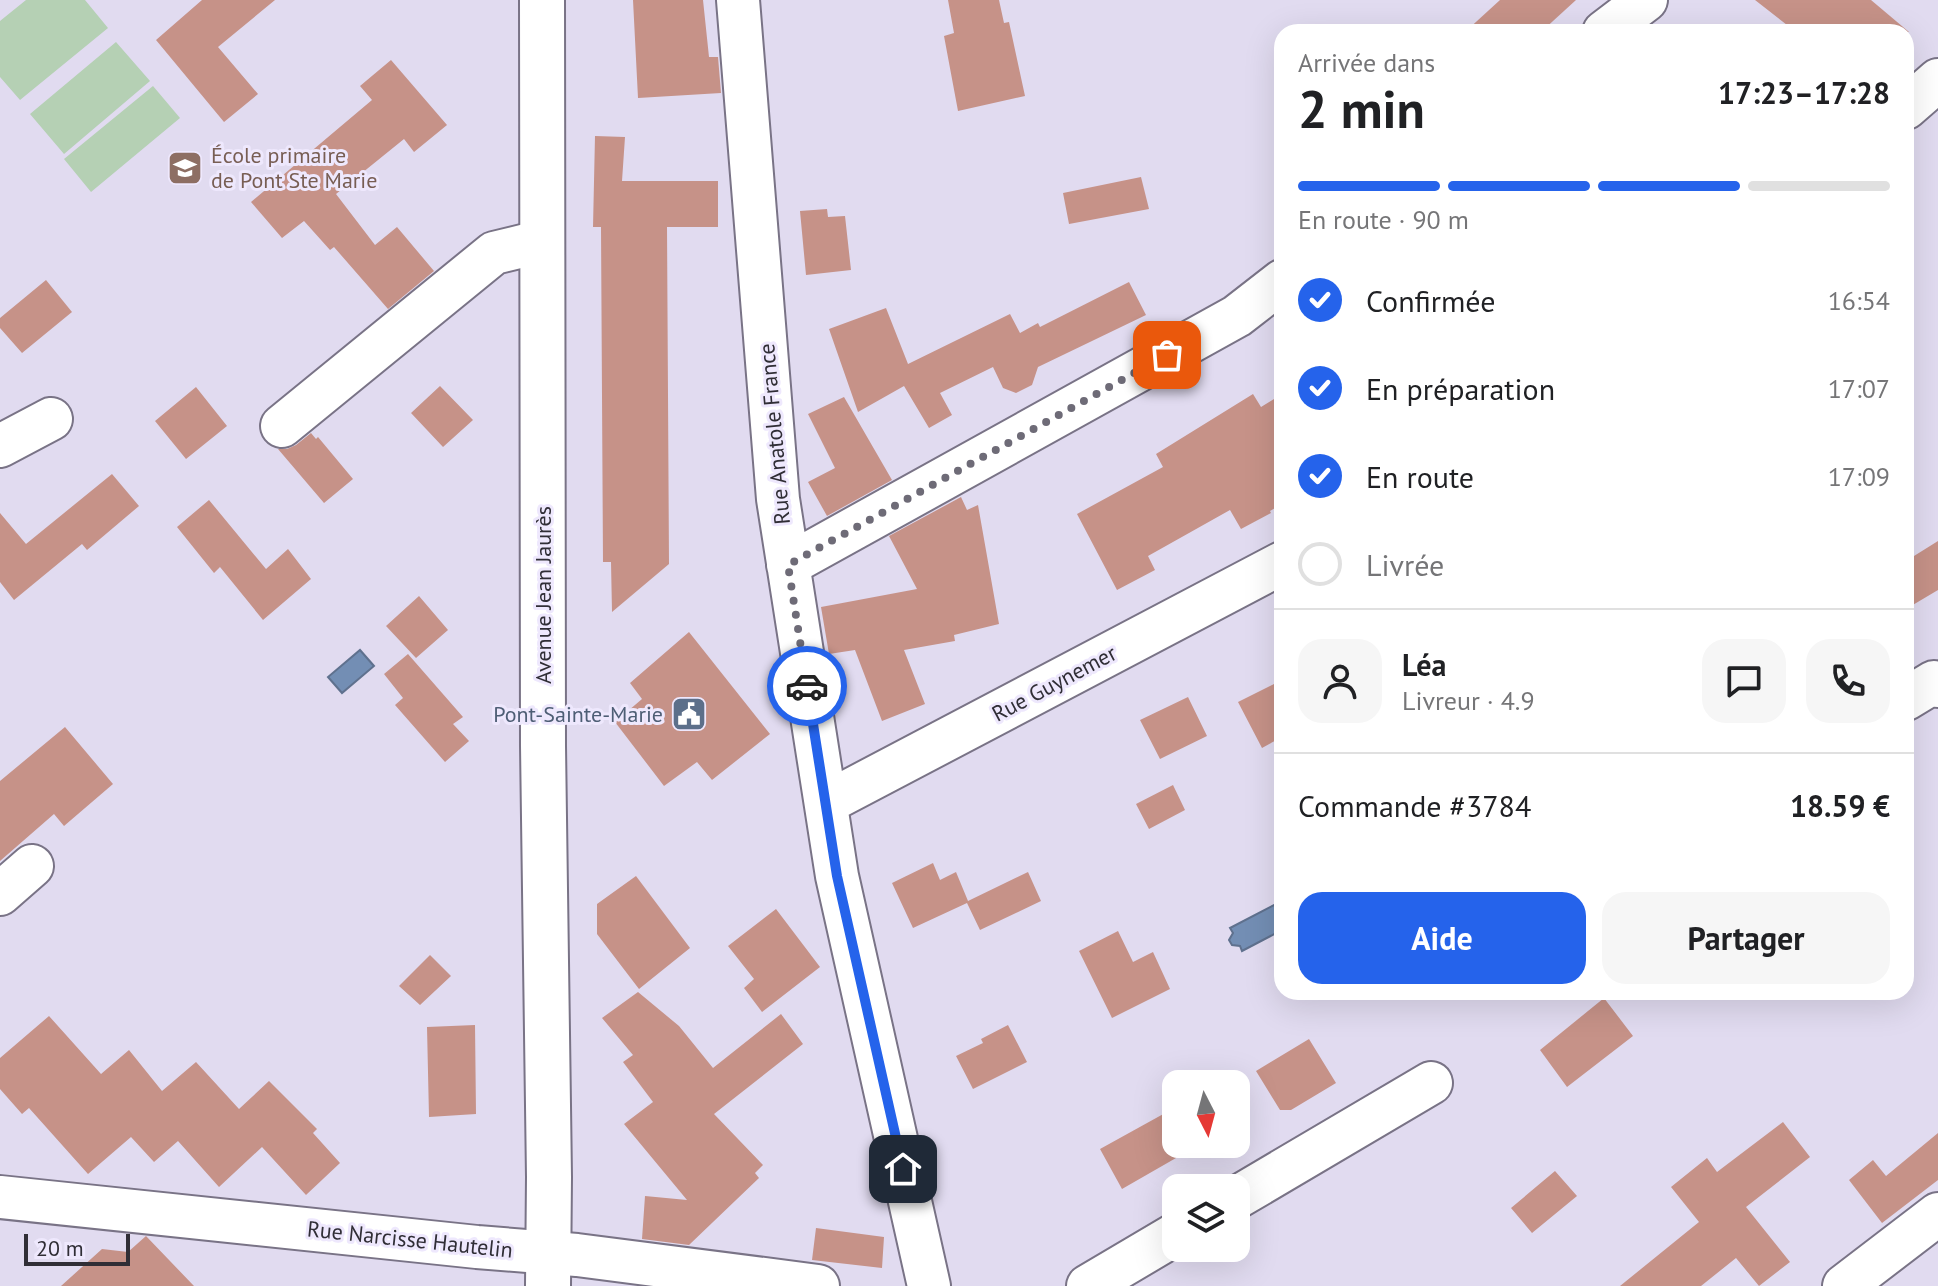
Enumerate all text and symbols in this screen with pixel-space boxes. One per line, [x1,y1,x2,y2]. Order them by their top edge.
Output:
text: Arrivée dans [1298,46,1435,79]
text: 17:23–17:28 [1718,73,1890,112]
text: 2 min [1298,75,1425,142]
place label: École primaire de Pont Ste Marie [211,141,377,194]
school or university icon: École primaire de Pont Ste Marie [166,149,204,187]
text: En route · 90 m [1298,203,1469,236]
icon: check [1298,278,1342,322]
text: Confirmée [1366,281,1495,320]
text: 16:54 [1828,284,1890,317]
pin [1133,321,1201,389]
icon: bag [1145,333,1189,377]
street label: Rue Anatole France [752,342,796,526]
icon: check [1298,366,1342,410]
text: En préparation [1366,369,1555,408]
text: 17:07 [1828,372,1890,405]
icon: check [1298,454,1342,498]
text: En route [1366,457,1474,496]
text: 17:09 [1828,460,1890,493]
street label: Avenue Jean Jaurès [529,506,557,684]
text: Livrée [1366,545,1444,584]
street label: Rue Guynemer [987,638,1122,728]
button: person [1298,639,1382,723]
button: chat [1702,639,1786,723]
button: phone [1806,639,1890,723]
text: Léa [1402,645,1447,684]
courier [767,646,847,726]
icon: car [785,664,829,708]
text: Livreur · 4.9 [1402,684,1535,717]
public building icon: Pont-Sainte-Marie [670,695,708,733]
place label: Pont-Sainte-Marie [493,700,663,728]
text: Commande #3784 [1298,786,1531,825]
text: 18.59 € [1790,786,1890,825]
button: Aide [1298,892,1586,984]
button: Partager [1602,892,1890,984]
north arrow [1162,1070,1250,1158]
map controls [1162,1070,1250,1262]
pin [869,1135,937,1203]
icon: home [881,1147,925,1191]
button: layers [1162,1174,1250,1262]
street label: Rue Narcisse Hautelin [306,1214,514,1264]
scale bar [24,1230,130,1266]
text: 20 m [36,1234,84,1262]

